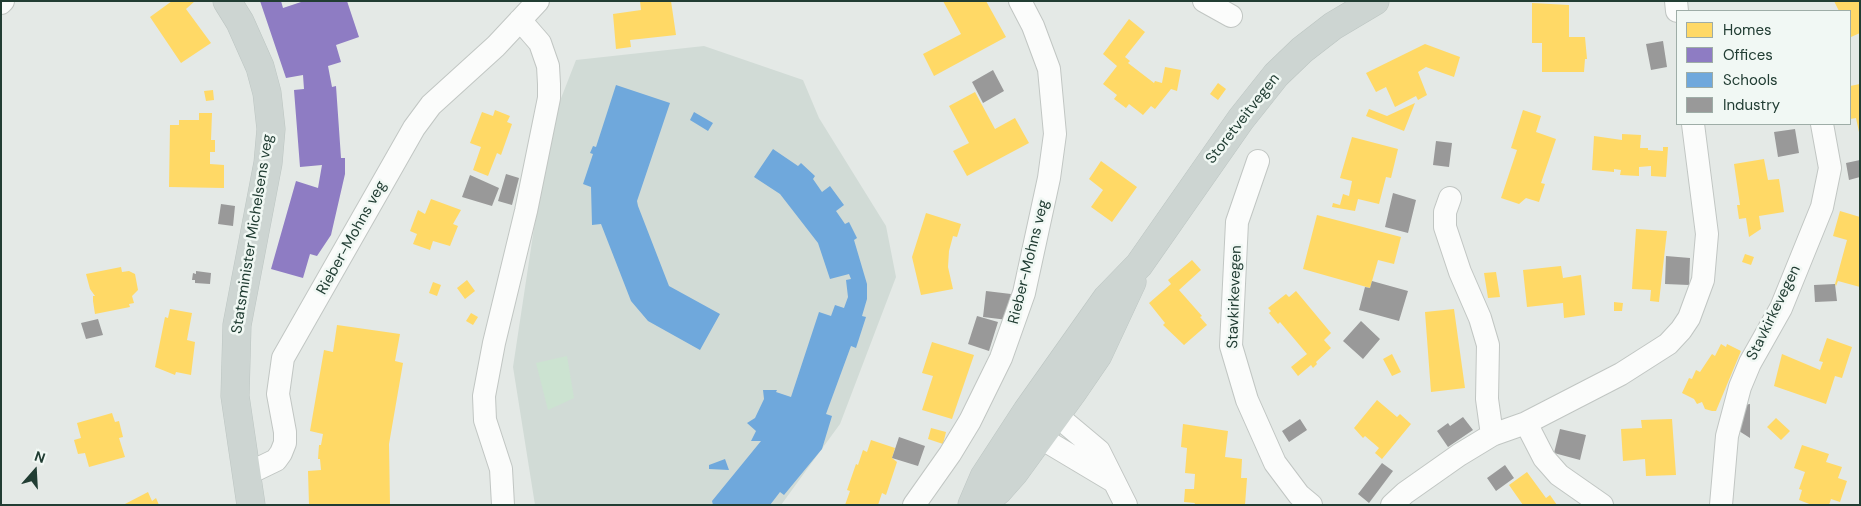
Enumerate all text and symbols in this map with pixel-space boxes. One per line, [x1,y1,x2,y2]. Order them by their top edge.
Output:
legend [1676,10,1851,125]
text: Homes [1723,20,1772,40]
text: Offices [1723,45,1773,65]
street label: Storetveitvegen [1202,70,1284,168]
text: Schools [1723,70,1778,90]
text: Industry [1723,95,1780,115]
street label: Statsminister Michelsens veg [228,133,278,335]
street label: Rieber-Mohns veg [313,178,391,298]
street label: Rieber-Mohns veg [1005,198,1053,326]
street label: Stavkirkevegen [1224,245,1246,349]
street label: Stavkirkevegen [1743,263,1805,363]
north arrow [10,446,60,496]
text: N [32,447,48,467]

